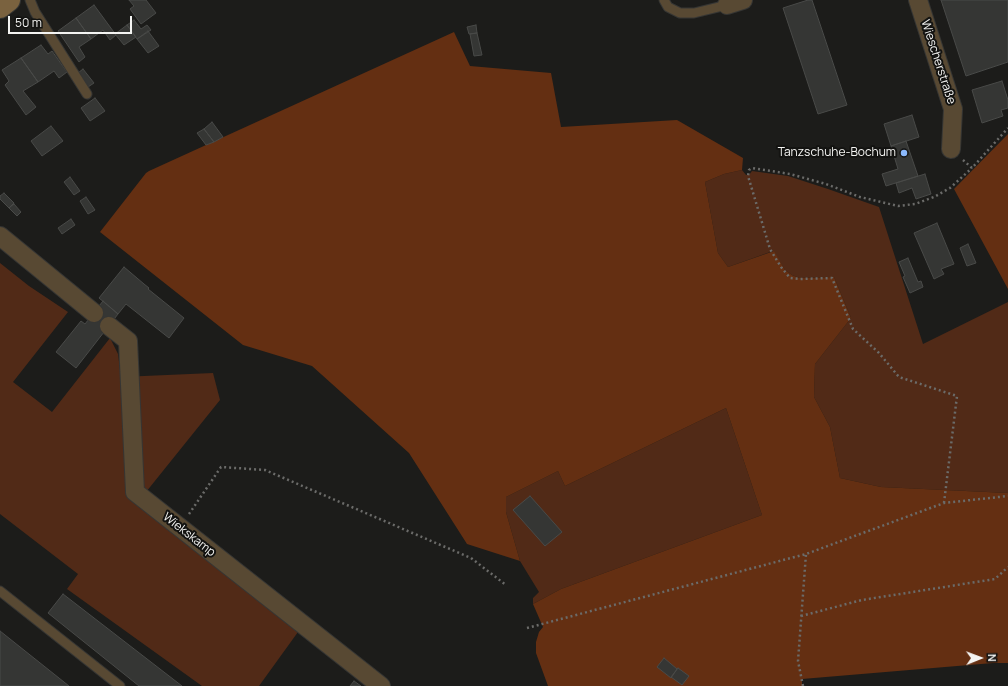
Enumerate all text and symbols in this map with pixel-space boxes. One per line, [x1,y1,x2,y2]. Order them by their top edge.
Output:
scale bar [10,8,134,34]
text: 50 m [15,14,42,31]
street label: Wiescherstraße [918,18,958,106]
place label: Tanzschuhe-Bochum [778,146,896,160]
marker: Tanzschuhe-Bochum [899,148,909,158]
street label: Wiekskamp [160,510,218,560]
north arrow [960,638,1000,678]
text: N [985,654,1000,662]

